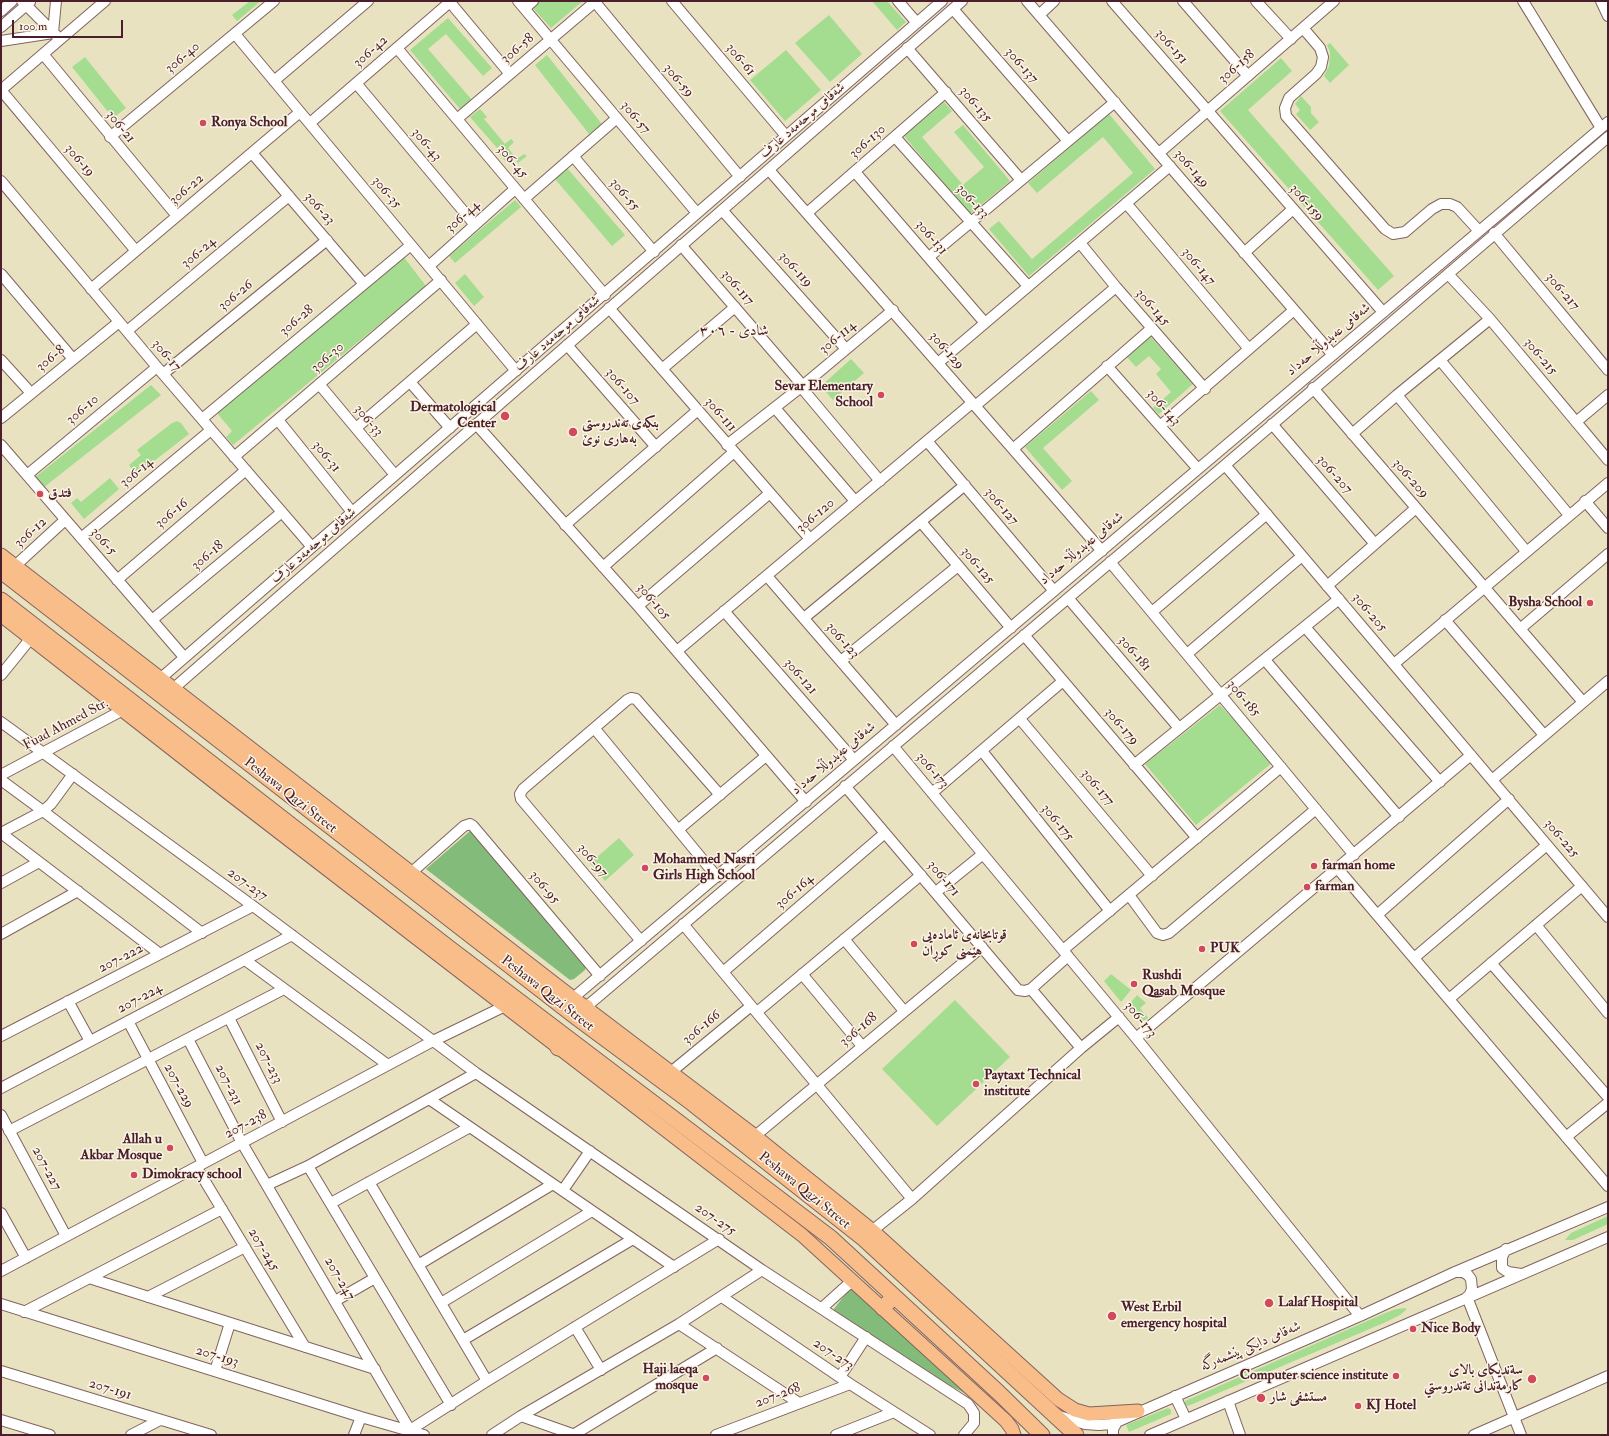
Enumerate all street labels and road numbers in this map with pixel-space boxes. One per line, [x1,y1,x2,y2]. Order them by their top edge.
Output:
street label: 306-151 [1151,26,1191,68]
street label: 306-58 [498,30,538,68]
street label: 306-42 [350,32,392,72]
street label: 306-40 [162,39,204,77]
street label: 306-61 [722,40,758,80]
street label: 306-137 [1001,45,1041,87]
street label: 306-158 [1215,46,1259,88]
street label: 306-59 [659,61,697,101]
street label: شەقامی موحەمەد عارف [757,79,849,163]
street label: 306-135 [955,83,995,127]
street label: 306-57 [616,98,654,138]
street label: 306-21 [102,107,138,147]
street label: 306-130 [846,122,890,162]
street label: 306-43 [407,125,445,165]
street label: 306-19 [60,141,98,181]
street label: 306-45 [493,142,531,182]
street label: 306-149 [1170,146,1212,192]
street label: 306-22 [166,171,208,209]
street label: 306-35 [368,173,404,213]
street label: 306-55 [605,175,643,215]
street label: 306-133 [952,181,992,223]
street label: 306-159 [1285,181,1327,225]
street label: 306-23 [300,189,338,229]
street label: 306-44 [442,197,484,237]
street label: 306-131 [911,217,951,259]
street label: 306-24 [178,234,220,272]
street label: 306-147 [1177,245,1219,289]
street label: 306-119 [774,249,816,291]
street label: 306-117 [717,267,757,309]
street label: 306-217 [1541,270,1583,314]
street label: 306-26 [215,277,257,315]
street label: 306-145 [1131,286,1173,330]
street label: شەقامی موحەمەد عارف [512,292,604,376]
street label: شەقامی عەبدوڵڵا حەداد [1283,300,1375,380]
street label: 306-28 [277,302,317,340]
street label: 306-114 [816,318,860,358]
street label: 306-129 [925,329,967,373]
street label: 306-215 [1520,335,1560,379]
street label: 306-17 [148,336,184,376]
street label: 306-30 [308,339,348,377]
street label: 306-8 [33,342,69,376]
street label: 306-107 [601,365,643,409]
street label: 306-143 [1142,386,1184,430]
street label: 306-10 [63,391,103,429]
street label: 306-111 [700,394,740,436]
street label: 306-33 [350,402,386,440]
street label: 306-31 [308,438,344,476]
street label: 306-207 [1312,452,1356,498]
street label: 306-14 [117,454,157,492]
street label: 306-209 [1388,456,1432,502]
street label: 306-127 [980,485,1022,529]
street label: 306-120 [793,495,839,537]
street label: 306-16 [152,496,192,532]
street label: شەقامی موحەمەد عارف [268,504,360,588]
street label: شەقامی عەبدوڵڵا حەداد [1036,509,1128,589]
street label: 306-12 [11,514,51,552]
street label: 306-5 [86,525,120,559]
street label: 306-18 [188,538,228,574]
street label: 306-125 [957,544,997,588]
street label: 306-105 [632,580,674,624]
street label: 306-205 [1348,590,1390,636]
street label: 306-123 [822,619,862,663]
street label: 306-181 [1114,633,1154,675]
street label: 306-121 [780,655,820,699]
street label: 306-185 [1223,677,1263,721]
street label: Fuad Ahmed Str. [21,695,111,755]
street label: 306-179 [1100,705,1142,749]
street label: شەقامی عەبدوڵڵا حەداد [788,719,880,799]
street label: 306-173 [912,749,952,793]
street label: Peshawa Qazi Street [240,754,340,838]
street label: 306-177 [1077,766,1117,810]
street label: 306-175 [1037,801,1077,845]
street label: 306-225 [1540,816,1582,862]
street label: 306-97 [573,841,611,881]
street label: 306-171 [923,858,963,900]
street label: 207-237 [224,865,270,905]
street label: 306-95 [525,868,563,908]
street label: 306-164 [772,871,818,913]
street label: 207-222 [96,941,146,977]
street label: Peshawa Qazi Street [497,952,597,1036]
street label: 207-224 [115,980,165,1018]
street label: 306-173 [1120,998,1160,1042]
street label: 306-166 [680,1007,724,1049]
street label: 306-168 [837,1009,881,1051]
street label: 207-233 [250,1039,286,1087]
street label: 207-229 [159,1061,197,1111]
street label: 207-231 [211,1062,245,1108]
street label: 207-238 [222,1107,270,1143]
street label: 207-227 [28,1144,64,1194]
street label: Peshawa Qazi Street [755,1149,853,1233]
street label: 207-275 [691,1200,739,1240]
street label: 207-245 [244,1225,282,1275]
street label: 207-247 [320,1254,358,1304]
street label: شەقامی دایکی پێشمەرگە [1198,1318,1304,1376]
street label: 207-273 [809,1335,857,1375]
street label: 207-193 [193,1343,241,1371]
street label: 207-191 [87,1376,133,1404]
street label: 207-268 [753,1380,803,1412]

